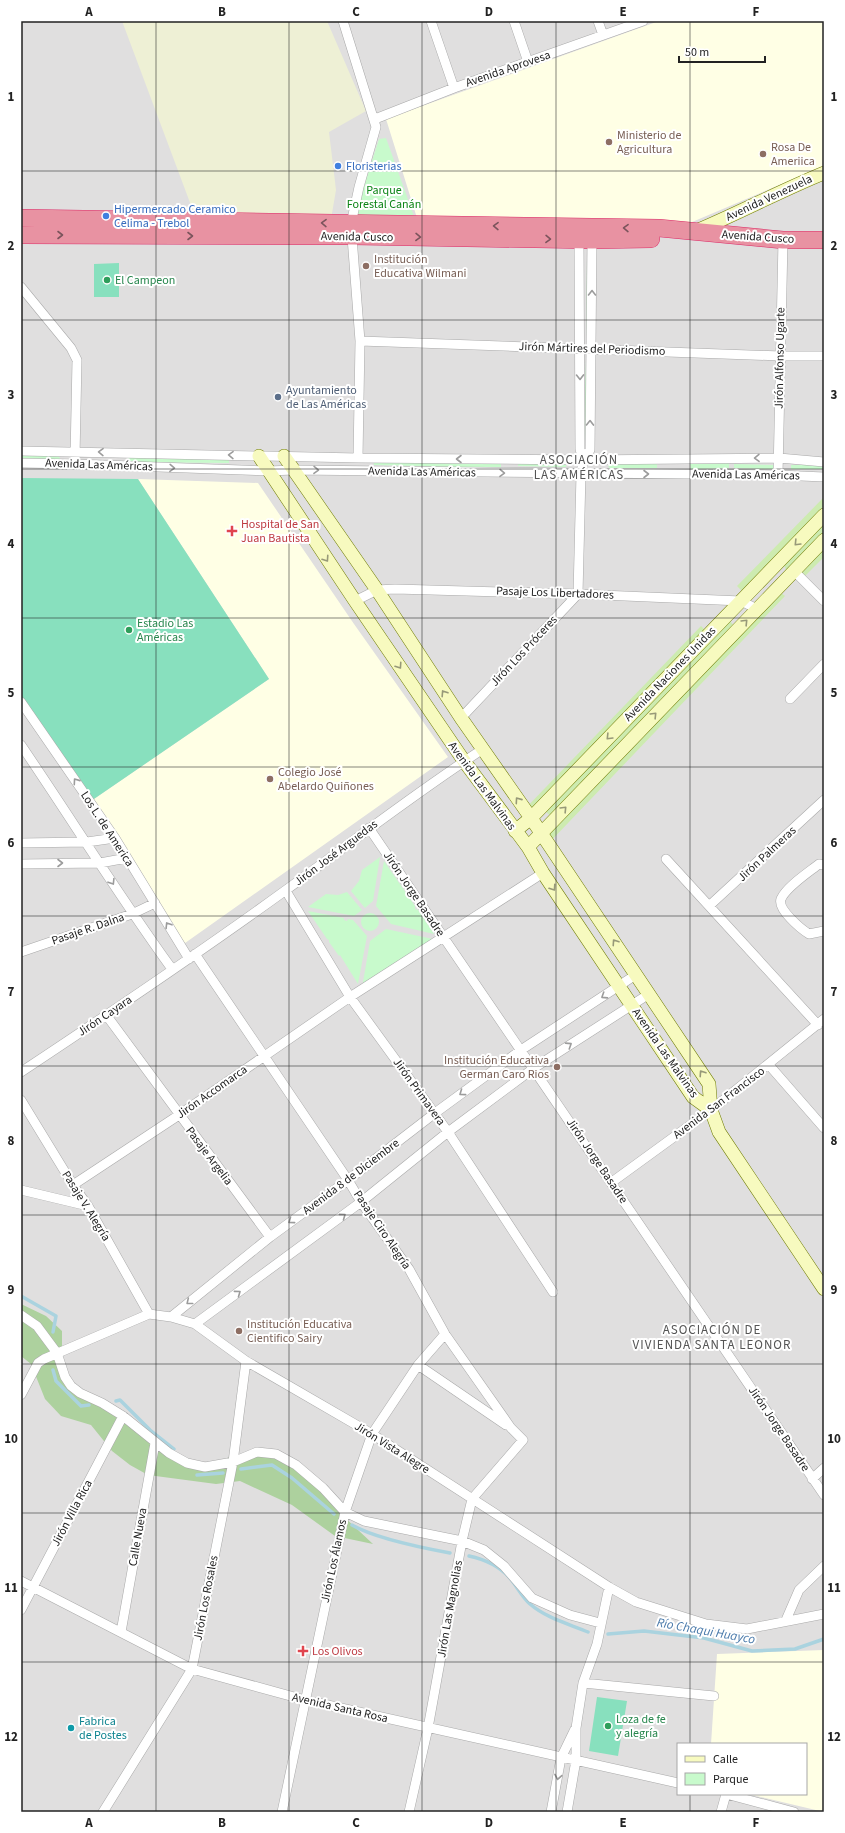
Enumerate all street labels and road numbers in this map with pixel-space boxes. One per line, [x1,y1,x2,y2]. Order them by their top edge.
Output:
street label: Avenida Aprovesa [463,47,553,91]
street label: Avenida Venezuela [723,171,815,225]
street label: Avenida Cusco [721,226,795,248]
street label: Avenida Cusco [321,228,393,246]
street label: Jirón Alfonso Ugarte [771,307,789,409]
street label: Jirón Mártires del Periodismo [518,338,666,360]
street label: Avenida Las Américas [45,455,153,475]
street label: Avenida Las Américas [368,463,476,481]
street label: Avenida Las Américas [692,466,800,484]
street label: Pasaje Los Libertadores [496,582,614,604]
street label: Jirón Los Próceres [487,612,561,690]
street label: Avenida Naciones Unidas [620,623,720,725]
street label: Avenida Las Malvinas [444,738,520,834]
street label: Los L. de America [76,788,138,870]
street label: Jirón José Arguedas [291,816,381,890]
street label: Jirón Palmeras [734,822,800,886]
street label: Jirón Jorge Basadre [379,848,449,940]
street label: Pasaje R. Dalna [49,909,127,949]
street label: Jirón Cayara [74,991,136,1041]
street label: Avenida Las Malvinas [628,1005,702,1101]
street label: Jirón Primavera [389,1055,449,1129]
street label: Jirón Accomarca [173,1061,251,1123]
street label: Avenida San Francisco [669,1063,769,1143]
street label: Jirón Jorge Basadre [562,1115,632,1207]
street label: Pasaje Argelia [181,1123,237,1189]
street label: Avenida 8 de Diciembre [299,1135,403,1219]
street label: Pasaje V. Alegría [58,1168,114,1244]
street label: Pasaje Ciro Alegría [349,1187,415,1273]
street label: Jirón Jorge Basadre [744,1383,814,1475]
street label: Jirón Vista Alegre [351,1418,433,1478]
street label: Jirón Villa Rica [47,1477,97,1549]
street label: Calle Nueva [124,1506,152,1568]
street label: Jirón Los Álamos [317,1518,351,1604]
street label: Jirón Los Rosales [189,1554,223,1642]
street label: Jirón Las Magnolias [433,1559,467,1659]
street label: Avenida Santa Rosa [290,1689,390,1727]

